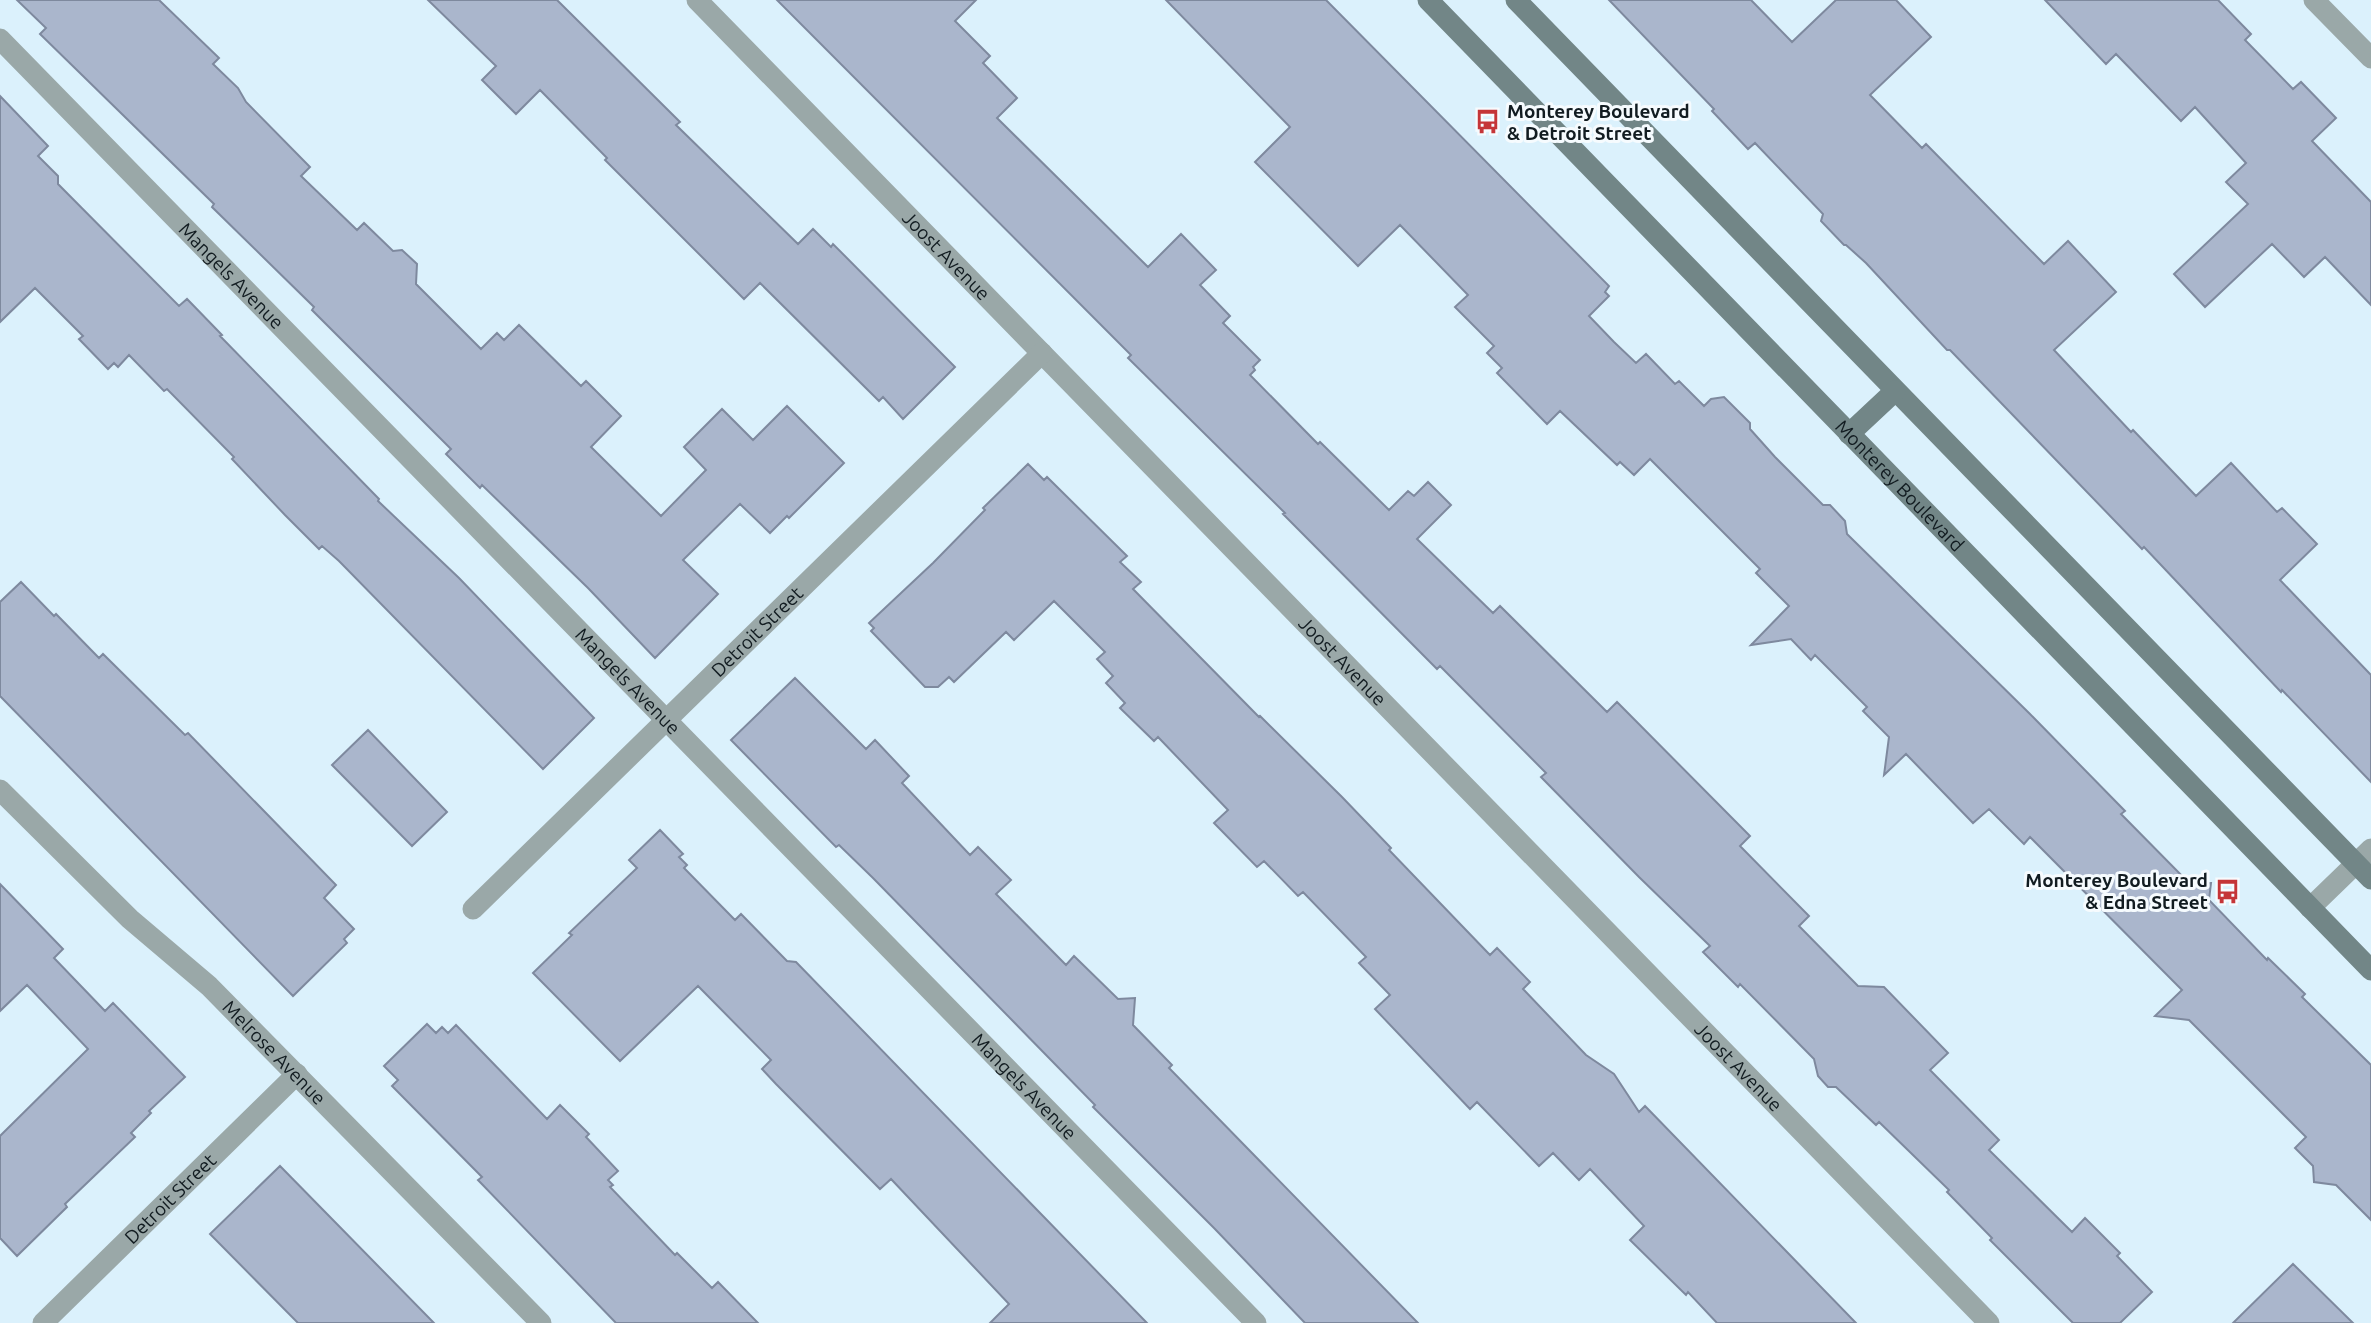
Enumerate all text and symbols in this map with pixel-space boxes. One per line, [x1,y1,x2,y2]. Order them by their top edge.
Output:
place label: Monterey Boulevard & Detroit Street [1507,100,1690,144]
bus stop icon: Monterey Boulevard & Detroit Street [1473,108,1501,136]
street label: Joost Avenue [898,206,995,305]
street label: Mangels Avenue [175,218,288,333]
street label: Monterey Boulevard [1831,415,1969,556]
street label: Detroit Street [707,582,808,681]
street label: Joost Avenue [1294,612,1391,710]
street label: Mangels Avenue [571,623,685,739]
place label: Monterey Boulevard & Edna Street [2025,869,2208,913]
bus stop icon: Monterey Boulevard & Edna Street [2214,877,2242,905]
street label: Melrose Avenue [218,996,331,1109]
street label: Joost Avenue [1690,1018,1787,1116]
street label: Mangels Avenue [968,1028,1081,1144]
street label: Detroit Street [120,1148,221,1248]

